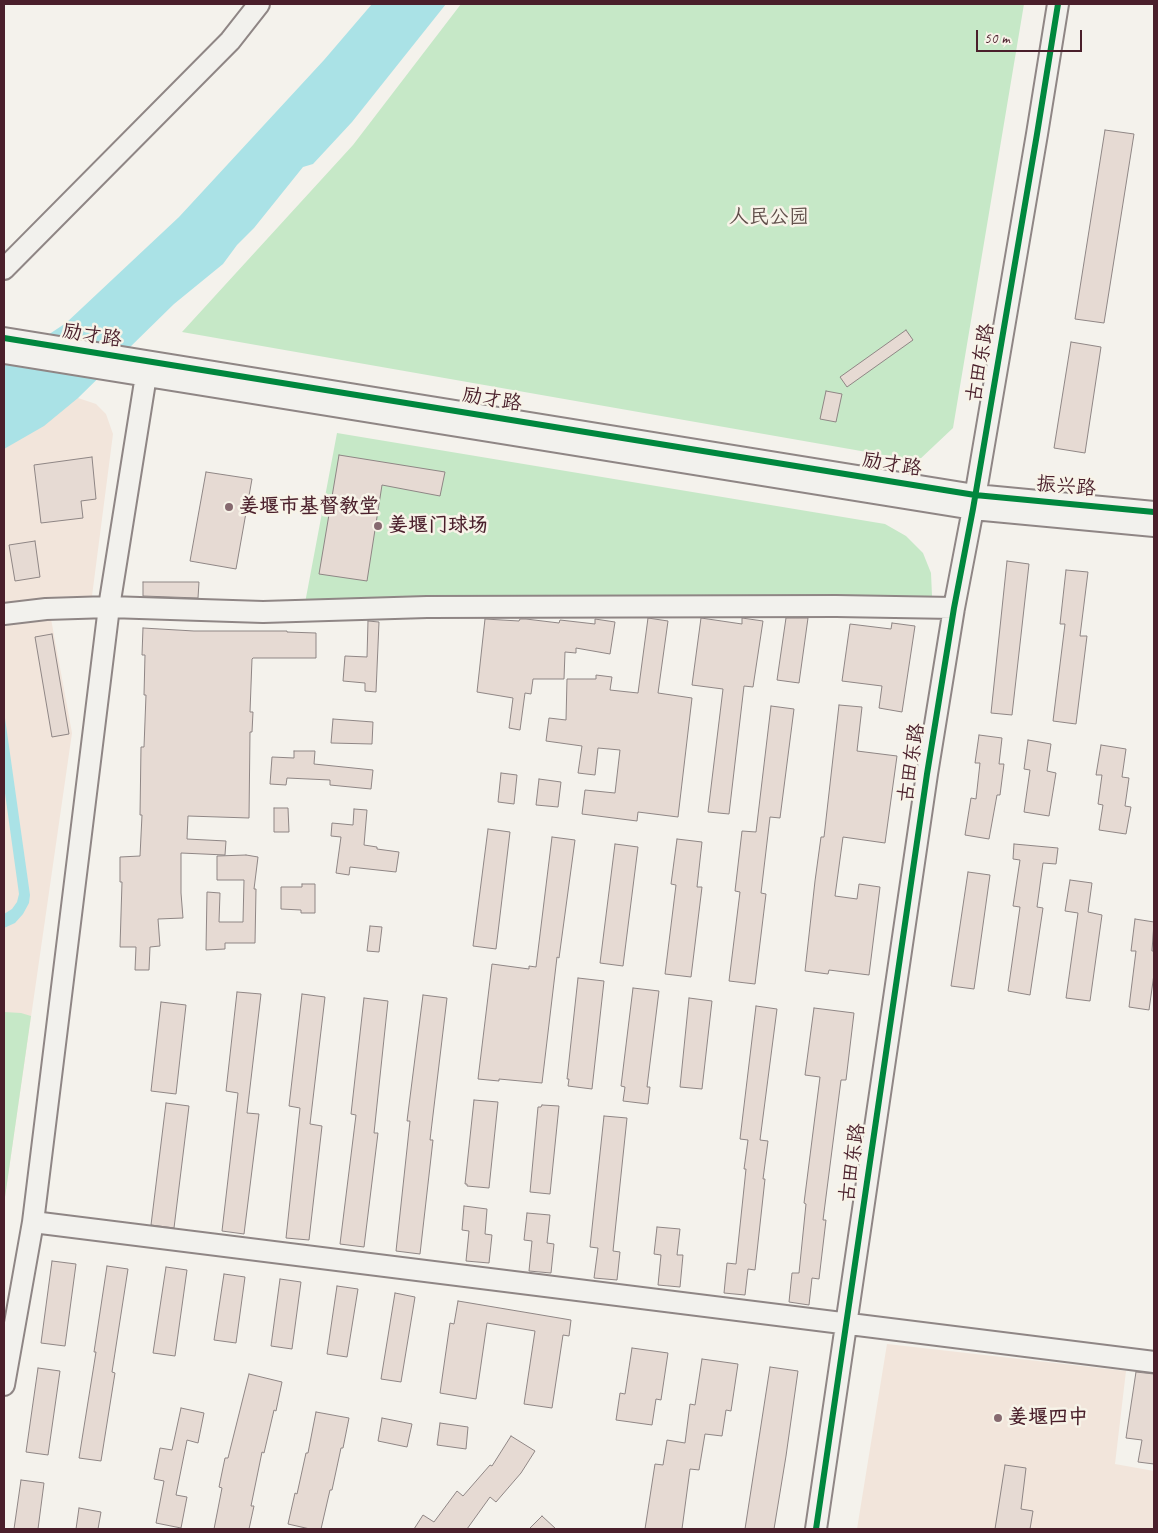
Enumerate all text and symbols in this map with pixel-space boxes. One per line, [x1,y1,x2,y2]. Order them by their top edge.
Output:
scale bar [978,20,1084,52]
text: 50 m [984,29,1010,48]
park label: 人民公园 [729,206,809,230]
street label: 励才路 [60,319,124,353]
street label: 古田东路 [962,322,1000,404]
street label: 励才路 [460,383,524,417]
street label: 励才路 [860,448,924,482]
street label: 振兴路 [1035,472,1097,502]
place label: 姜堰市基督教堂 [239,495,379,519]
marker: 姜堰市基督教堂 [223,501,235,513]
place label: 姜堰门球场 [388,514,488,538]
marker: 姜堰门球场 [372,520,384,532]
street label: 古田东路 [894,722,930,804]
street label: 古田东路 [836,1122,870,1204]
place label: 姜堰四中 [1008,1406,1088,1430]
marker: 姜堰四中 [992,1412,1004,1424]

